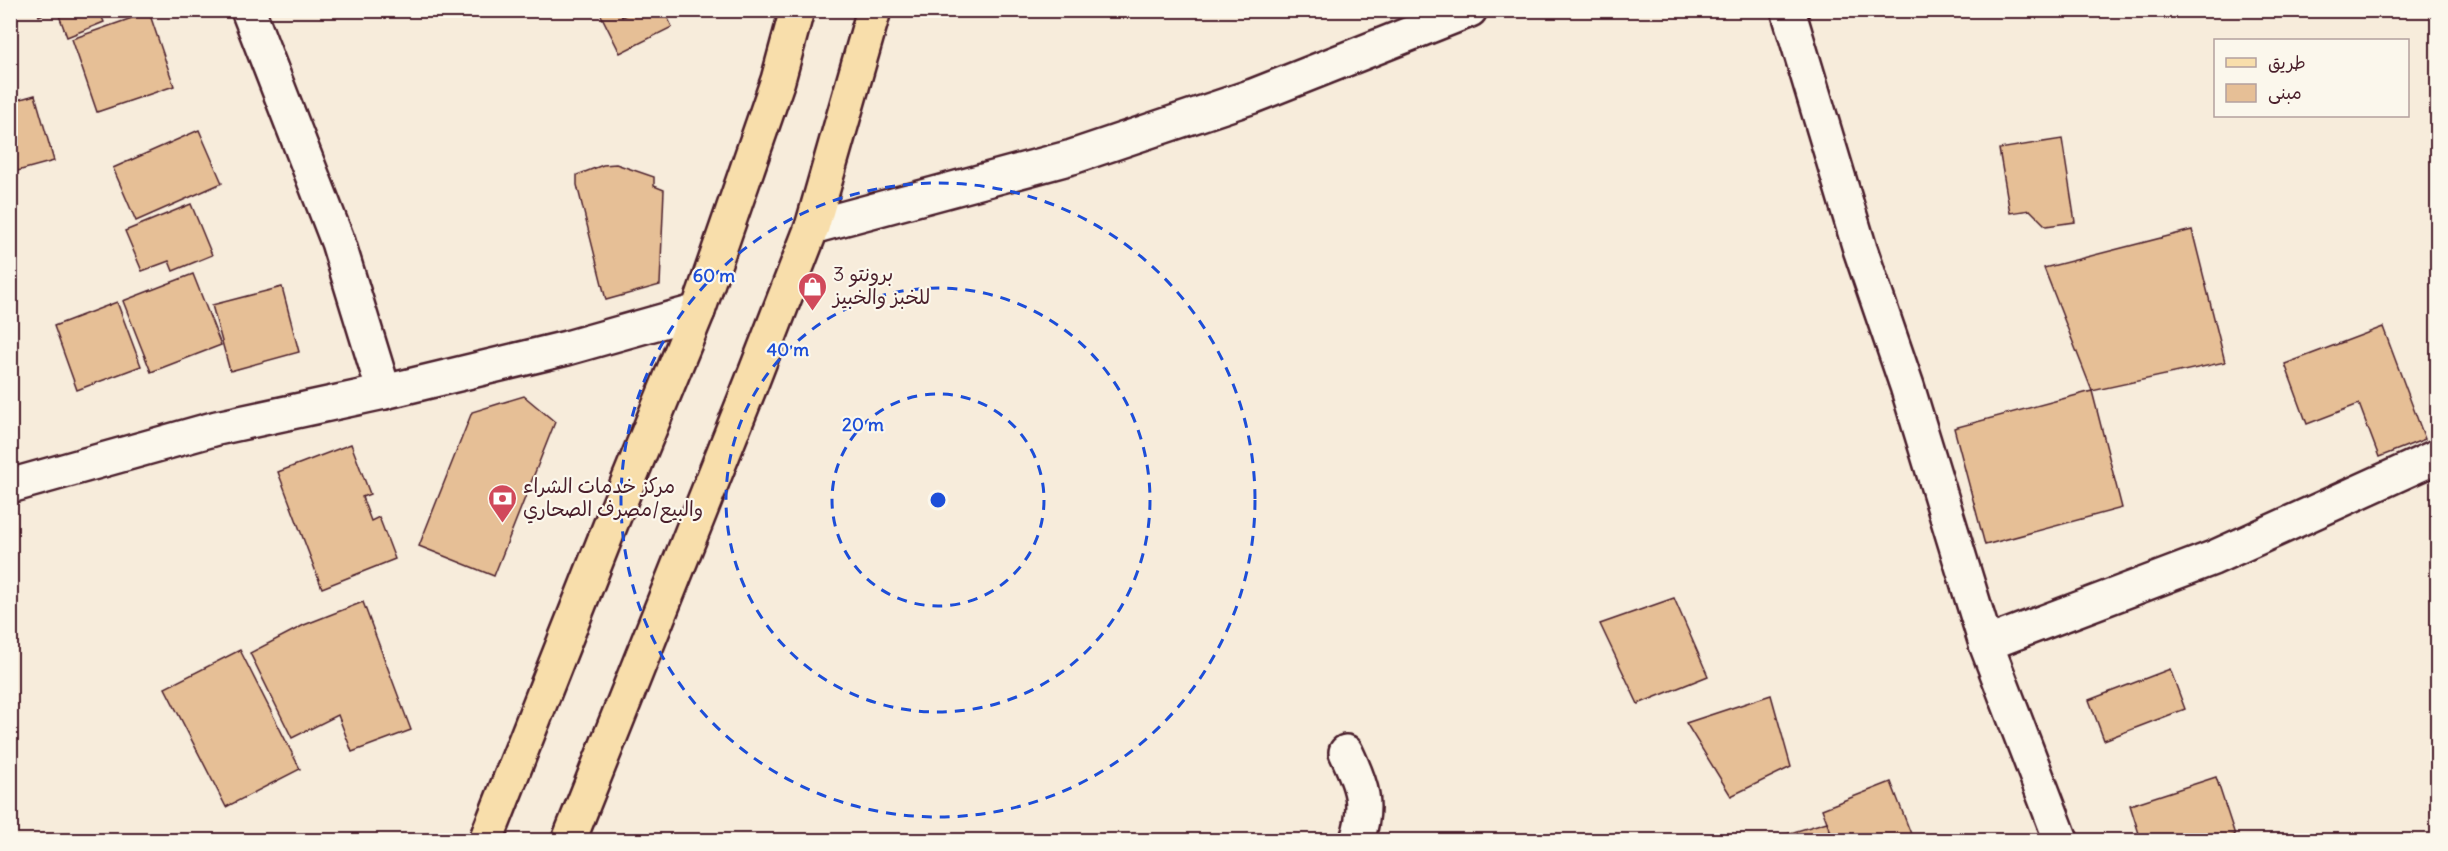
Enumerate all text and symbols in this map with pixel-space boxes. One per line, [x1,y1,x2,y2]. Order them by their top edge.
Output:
legend [2214,39,2409,117]
text: طريق [2268,51,2306,74]
text: مبنى [2268,81,2302,104]
place label: برونتو 3 للخبز والخبيز [831,261,930,309]
text: 60 m [693,264,735,287]
shop icon: برونتو 3 للخبز والخبيز [796,270,828,312]
text: 40 m [767,338,809,361]
text: 20 m [842,413,884,436]
place label: مركز خدمات الشراء والبيع/مصرف الصحاري [523,473,703,524]
bank icon: مركز خدمات الشراء والبيع/مصرف الصحاري [486,482,518,524]
centre of rings [928,490,948,510]

